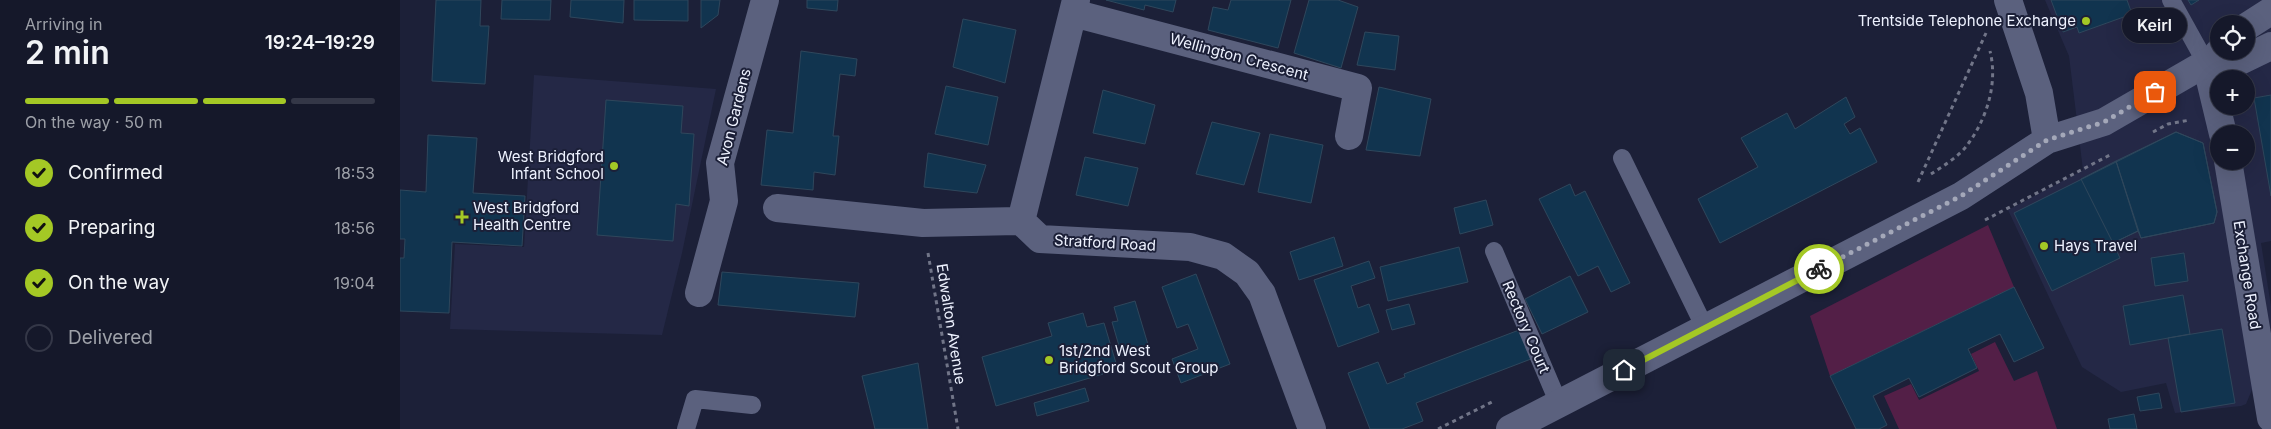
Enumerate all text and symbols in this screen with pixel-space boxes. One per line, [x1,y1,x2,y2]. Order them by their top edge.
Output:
callout: Keirl [2122,7,2188,42]
place label: Trentside Telephone Exchange [1858,11,2076,30]
text: Arriving in [25,14,102,34]
marker: Trentside Telephone Exchange [2080,15,2092,27]
text: Keirl [2137,15,2172,35]
map controls [2210,15,2255,170]
button: locate [2210,15,2255,60]
street label: Wellington Crescent [1168,29,1311,84]
text: 19:24–19:29 [265,31,375,54]
text: 2 min [25,33,110,72]
street label: Avon Gardens [712,66,755,167]
button: + [2210,70,2255,115]
pin [2134,71,2176,113]
icon: bag [2141,78,2169,106]
text: On the way · 50 m [25,112,163,132]
button: − [2210,125,2255,170]
place label: West Bridgford Infant School [498,147,604,183]
icon: check [25,159,53,187]
marker: West Bridgford Infant School [608,160,620,172]
text: Confirmed [68,161,163,184]
text: 18:53 [334,163,375,183]
place label: West Bridgford Health Centre [473,198,579,234]
marker: West Bridgford Health Centre [455,210,469,224]
icon: check [25,214,53,242]
text: Preparing [68,216,155,239]
text: 18:56 [334,218,375,238]
street label: Exchange Road [2230,219,2265,331]
street label: Stratford Road [1053,230,1157,255]
place label: Hays Travel [2054,236,2137,255]
marker: Hays Travel [2038,240,2050,252]
courier [1794,244,1844,294]
icon: bike [1805,255,1833,283]
street label: Edwalton Avenue [933,262,970,386]
icon: check [25,269,53,297]
text: On the way [68,271,170,294]
text: 19:04 [334,273,375,293]
street label: Rectory Court [1498,278,1555,376]
text: Delivered [68,326,153,349]
place label: 1st/2nd West Bridgford Scout Group [1059,341,1218,377]
pin [1603,349,1645,391]
marker: 1st/2nd West Bridgford Scout Group [1043,354,1055,366]
icon: home [1610,356,1638,384]

